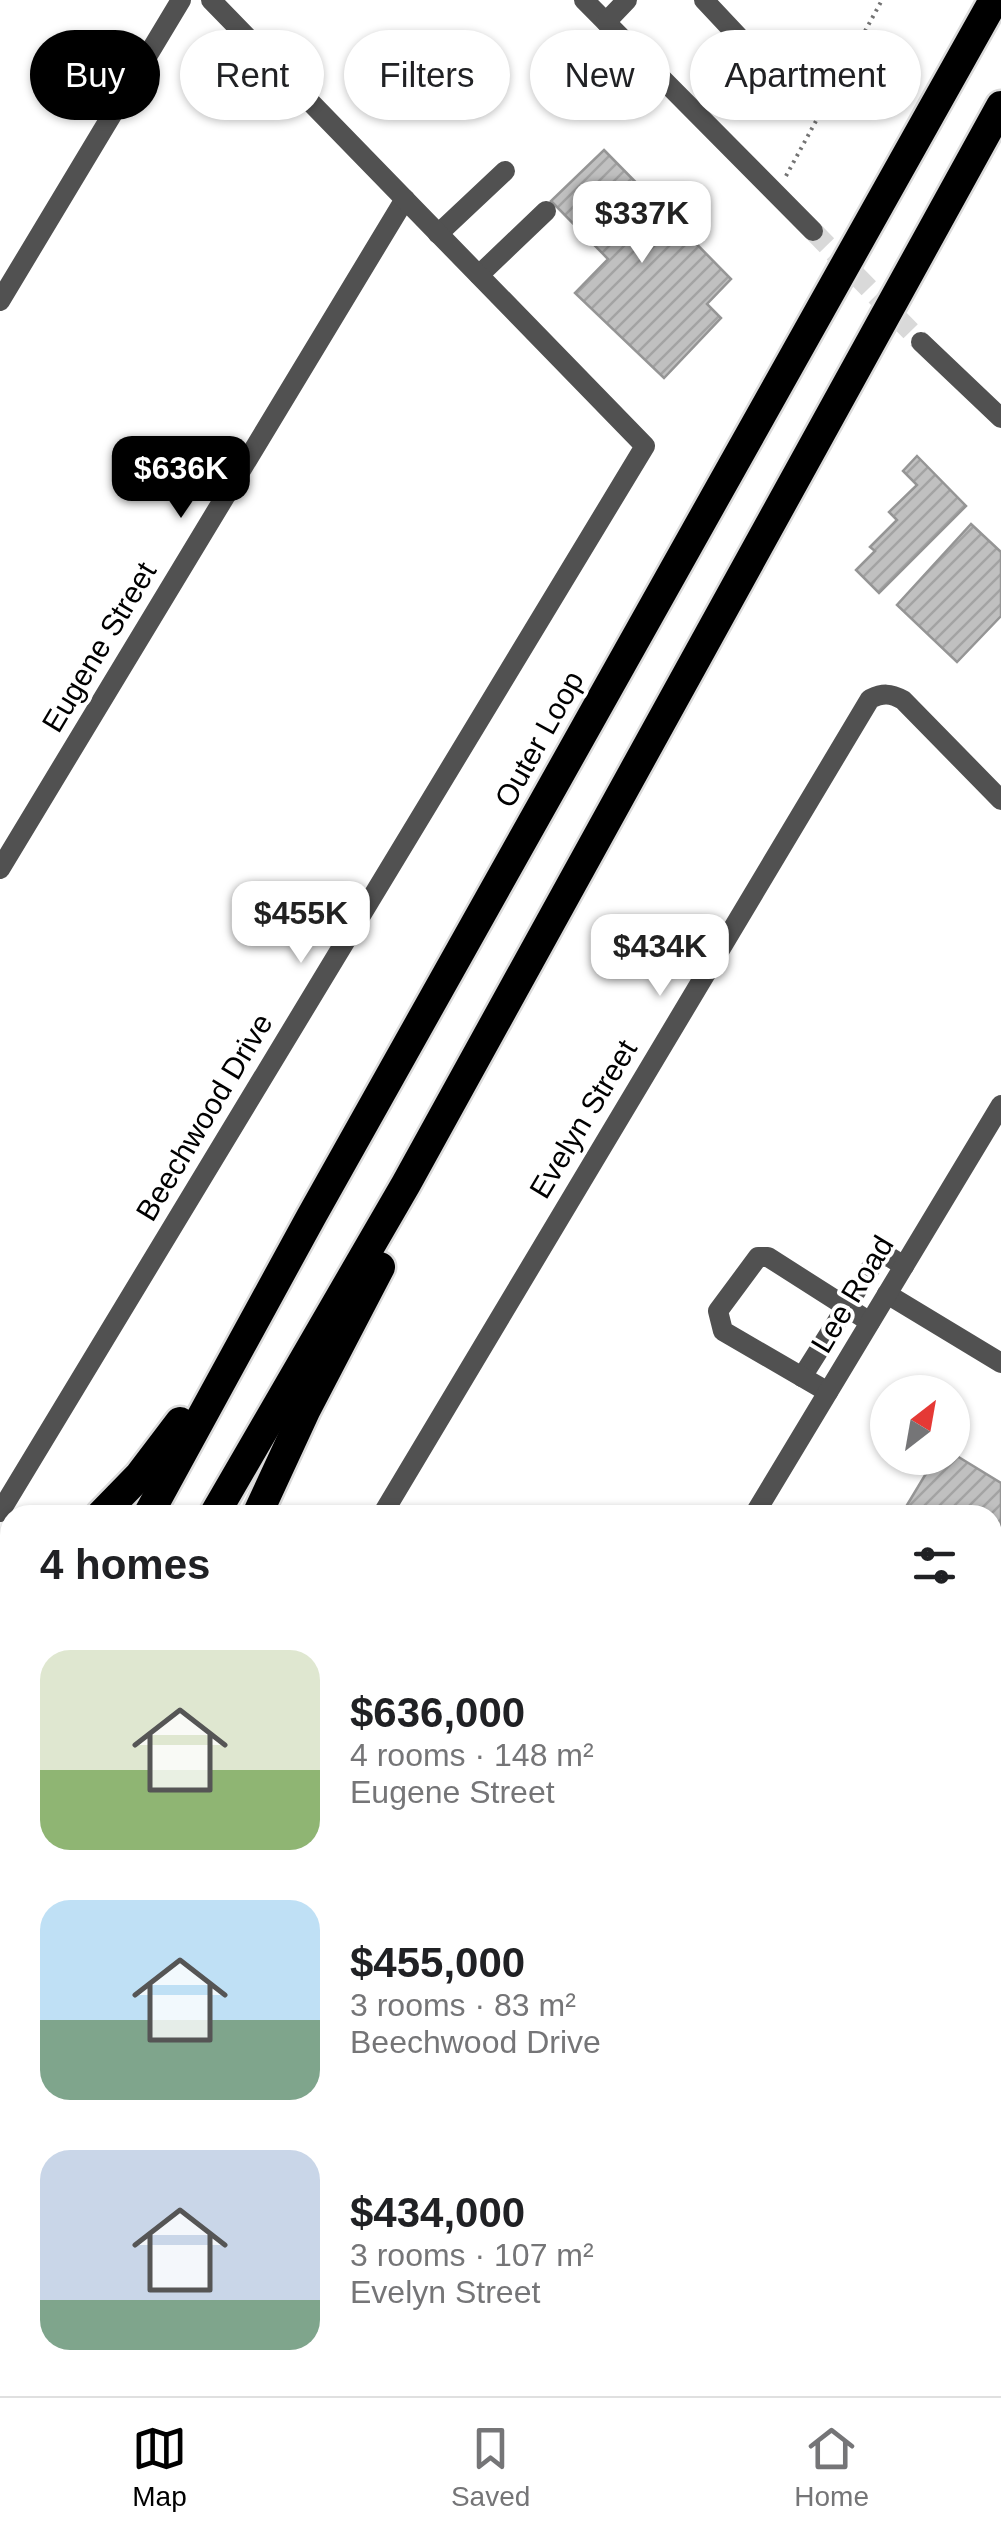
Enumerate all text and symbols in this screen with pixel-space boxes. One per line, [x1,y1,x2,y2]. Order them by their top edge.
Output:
chip: Buy [30,30,160,120]
chip: Rent [180,30,324,120]
chip: Filters [344,30,510,120]
chip: New [530,30,670,120]
chip: Apartment [690,30,921,120]
pin: $337K [572,181,712,266]
text: $337K [595,195,689,231]
pin: $636K [111,436,251,521]
text: $636K [134,450,228,486]
street label: Eugene Street [35,556,163,738]
street label: Outer Loop [488,665,590,813]
pin: $455K [231,881,371,966]
text: $455K [254,895,348,931]
pin: $434K [590,914,730,999]
text: $434K [613,928,707,964]
street label: Beechwood Drive [129,1008,279,1226]
street label: Evelyn Street [523,1033,643,1204]
street label: Lee Road [804,1230,900,1358]
north arrow [870,1375,970,1475]
map controls [870,1375,970,1475]
icon: filters [907,1538,962,1593]
text: 4 homes [40,1541,210,1588]
text: $636,000 [350,1689,525,1736]
icon: home [120,1690,240,1810]
text: 4 rooms · 148 m² [350,1737,594,1773]
text: Eugene Street [350,1774,555,1810]
text: $455,000 [350,1939,525,1986]
icon: home [120,1940,240,2060]
text: 3 rooms · 83 m² [350,1987,576,2023]
text: Beechwood Drive [350,2024,601,2060]
text: $434,000 [350,2189,525,2236]
icon: home [120,2190,240,2310]
text: 3 rooms · 107 m² [350,2237,594,2273]
text: Evelyn Street [350,2274,540,2310]
tab: Map [132,2421,187,2513]
tab: Saved [451,2421,530,2513]
tab: Home [794,2421,869,2513]

